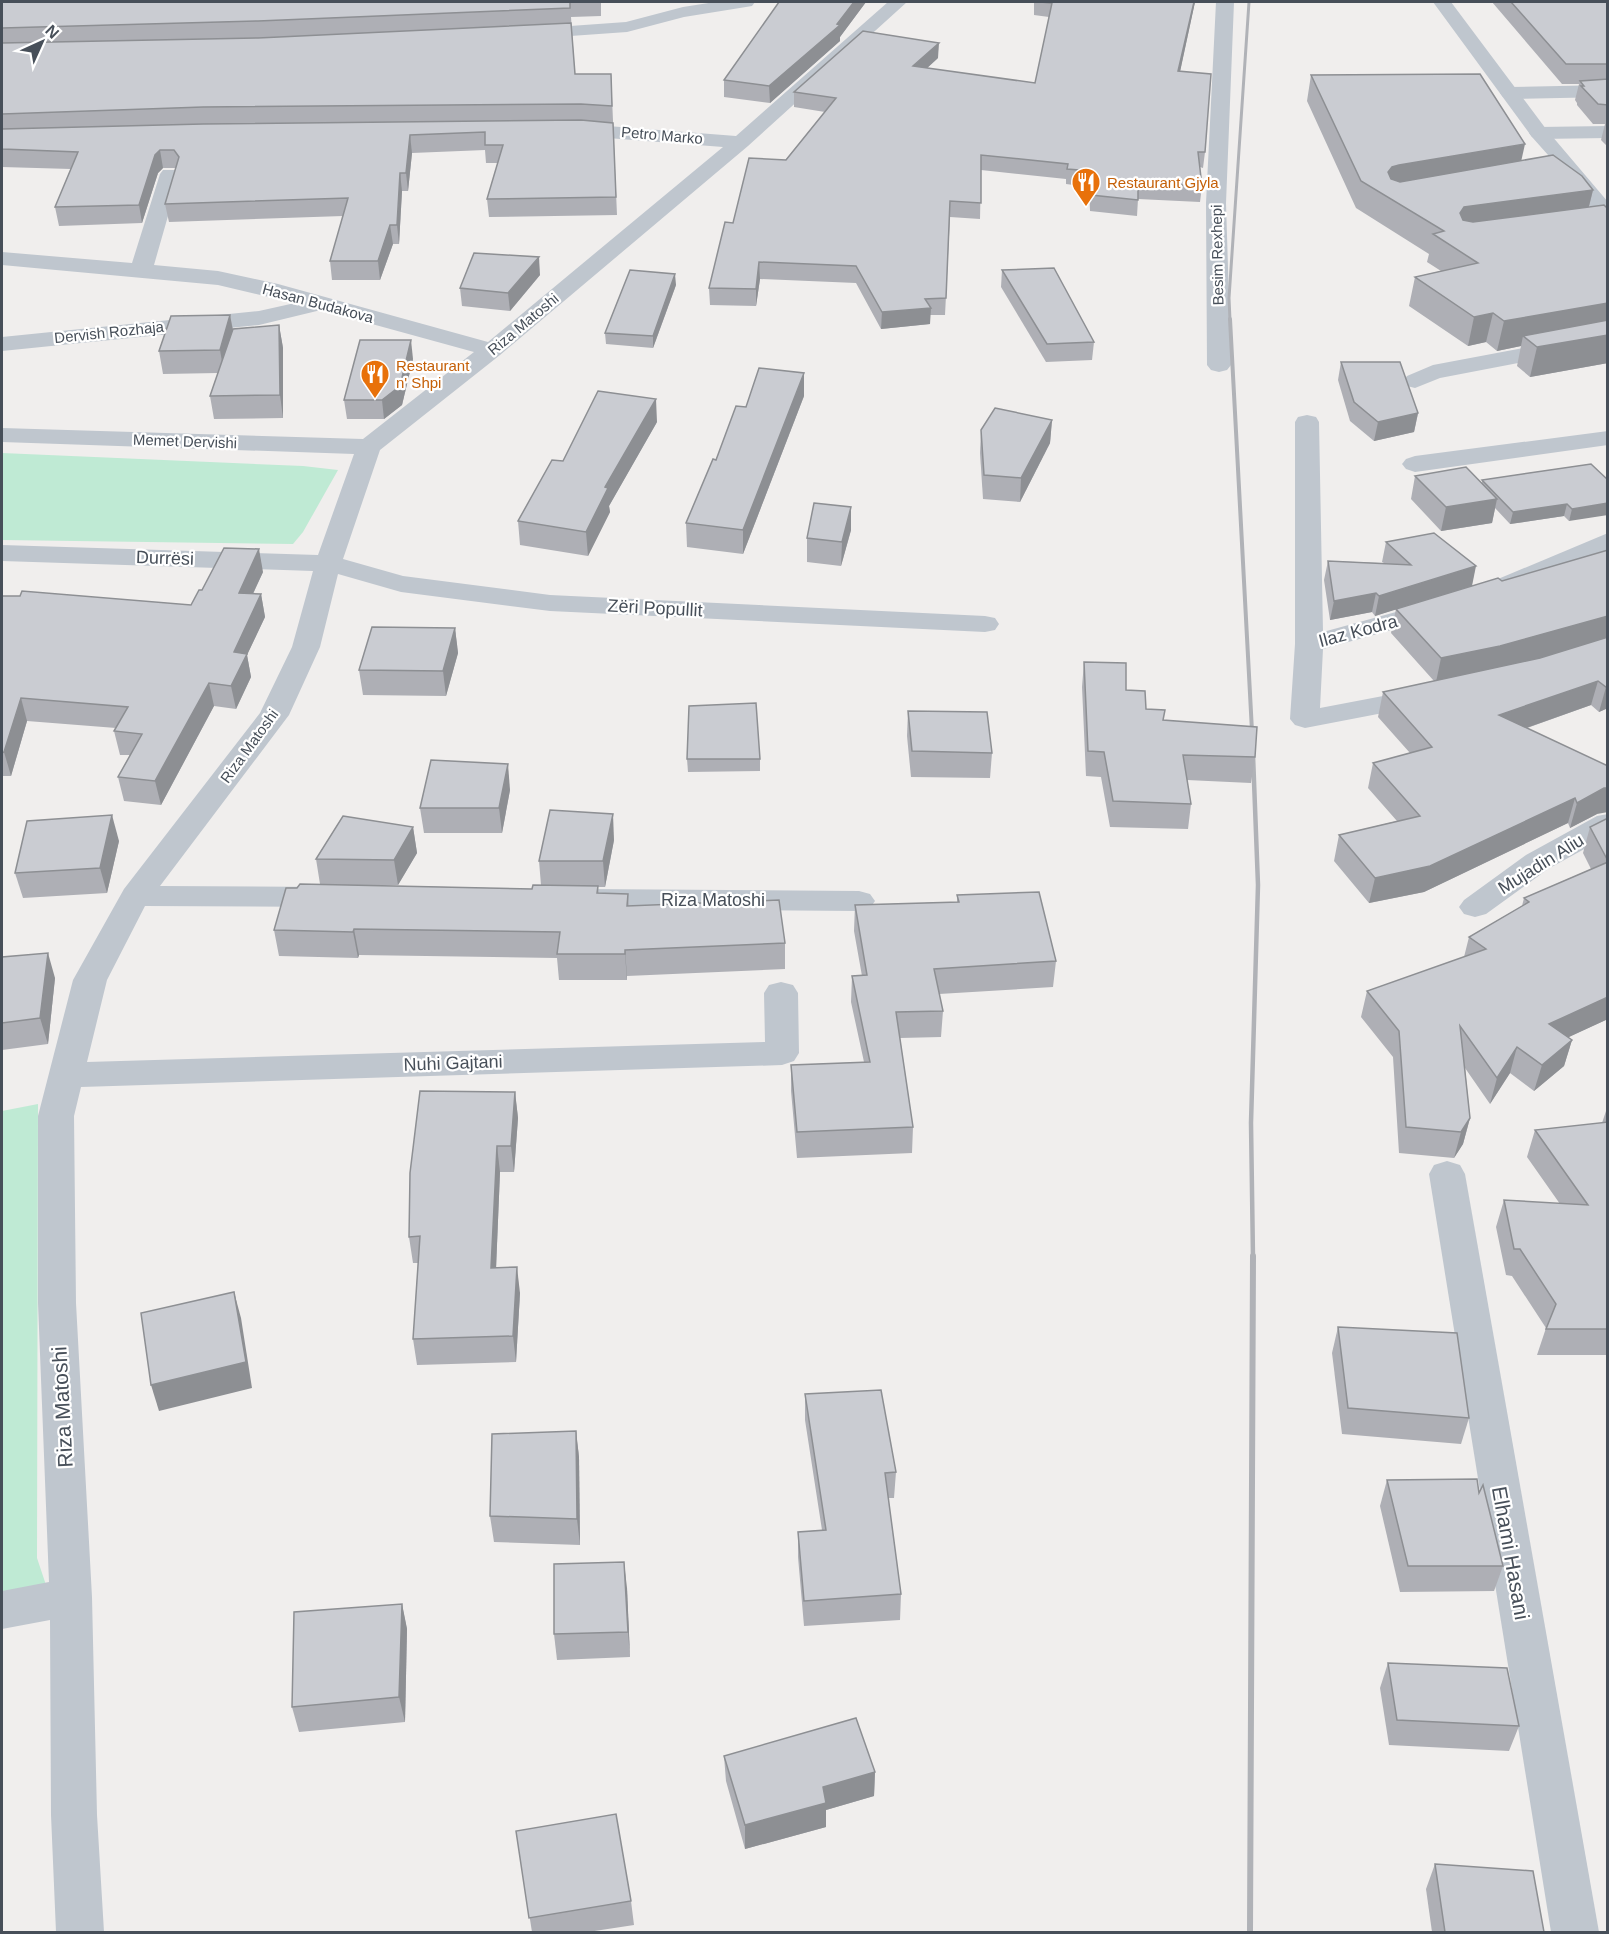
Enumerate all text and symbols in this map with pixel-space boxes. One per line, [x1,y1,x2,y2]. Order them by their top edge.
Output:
north arrow [12,12,72,72]
text: N [42,22,62,42]
street label: Petro Marko [621,123,703,147]
restaurant icon: Restaurant Gjyla [1070,166,1102,208]
place label: Restaurant Gjyla [1107,174,1219,191]
street label: Besim Rexhepi [1208,204,1226,306]
street label: Hasan Budakova [261,280,376,326]
street label: Riza Matoshi [484,290,562,358]
street label: Dervish Rozhaja [53,318,165,346]
place label: Restaurant n' Shpi [396,357,470,391]
restaurant icon: Restaurant n' Shpi [359,358,391,400]
street label: Memet Dervishi [133,431,237,451]
street label: Durrësi [136,547,194,569]
street label: Zëri Popullit [607,596,703,620]
street label: Ilaz Kodra [1316,611,1401,651]
street label: Riza Matoshi [217,706,281,786]
street label: Mujadin Aliu [1495,830,1587,898]
street label: Riza Matoshi [661,890,765,910]
street label: Nuhi Gajtani [403,1051,503,1075]
street label: Riza Matoshi [47,1346,77,1468]
street label: Elhami Hasani [1488,1484,1534,1622]

